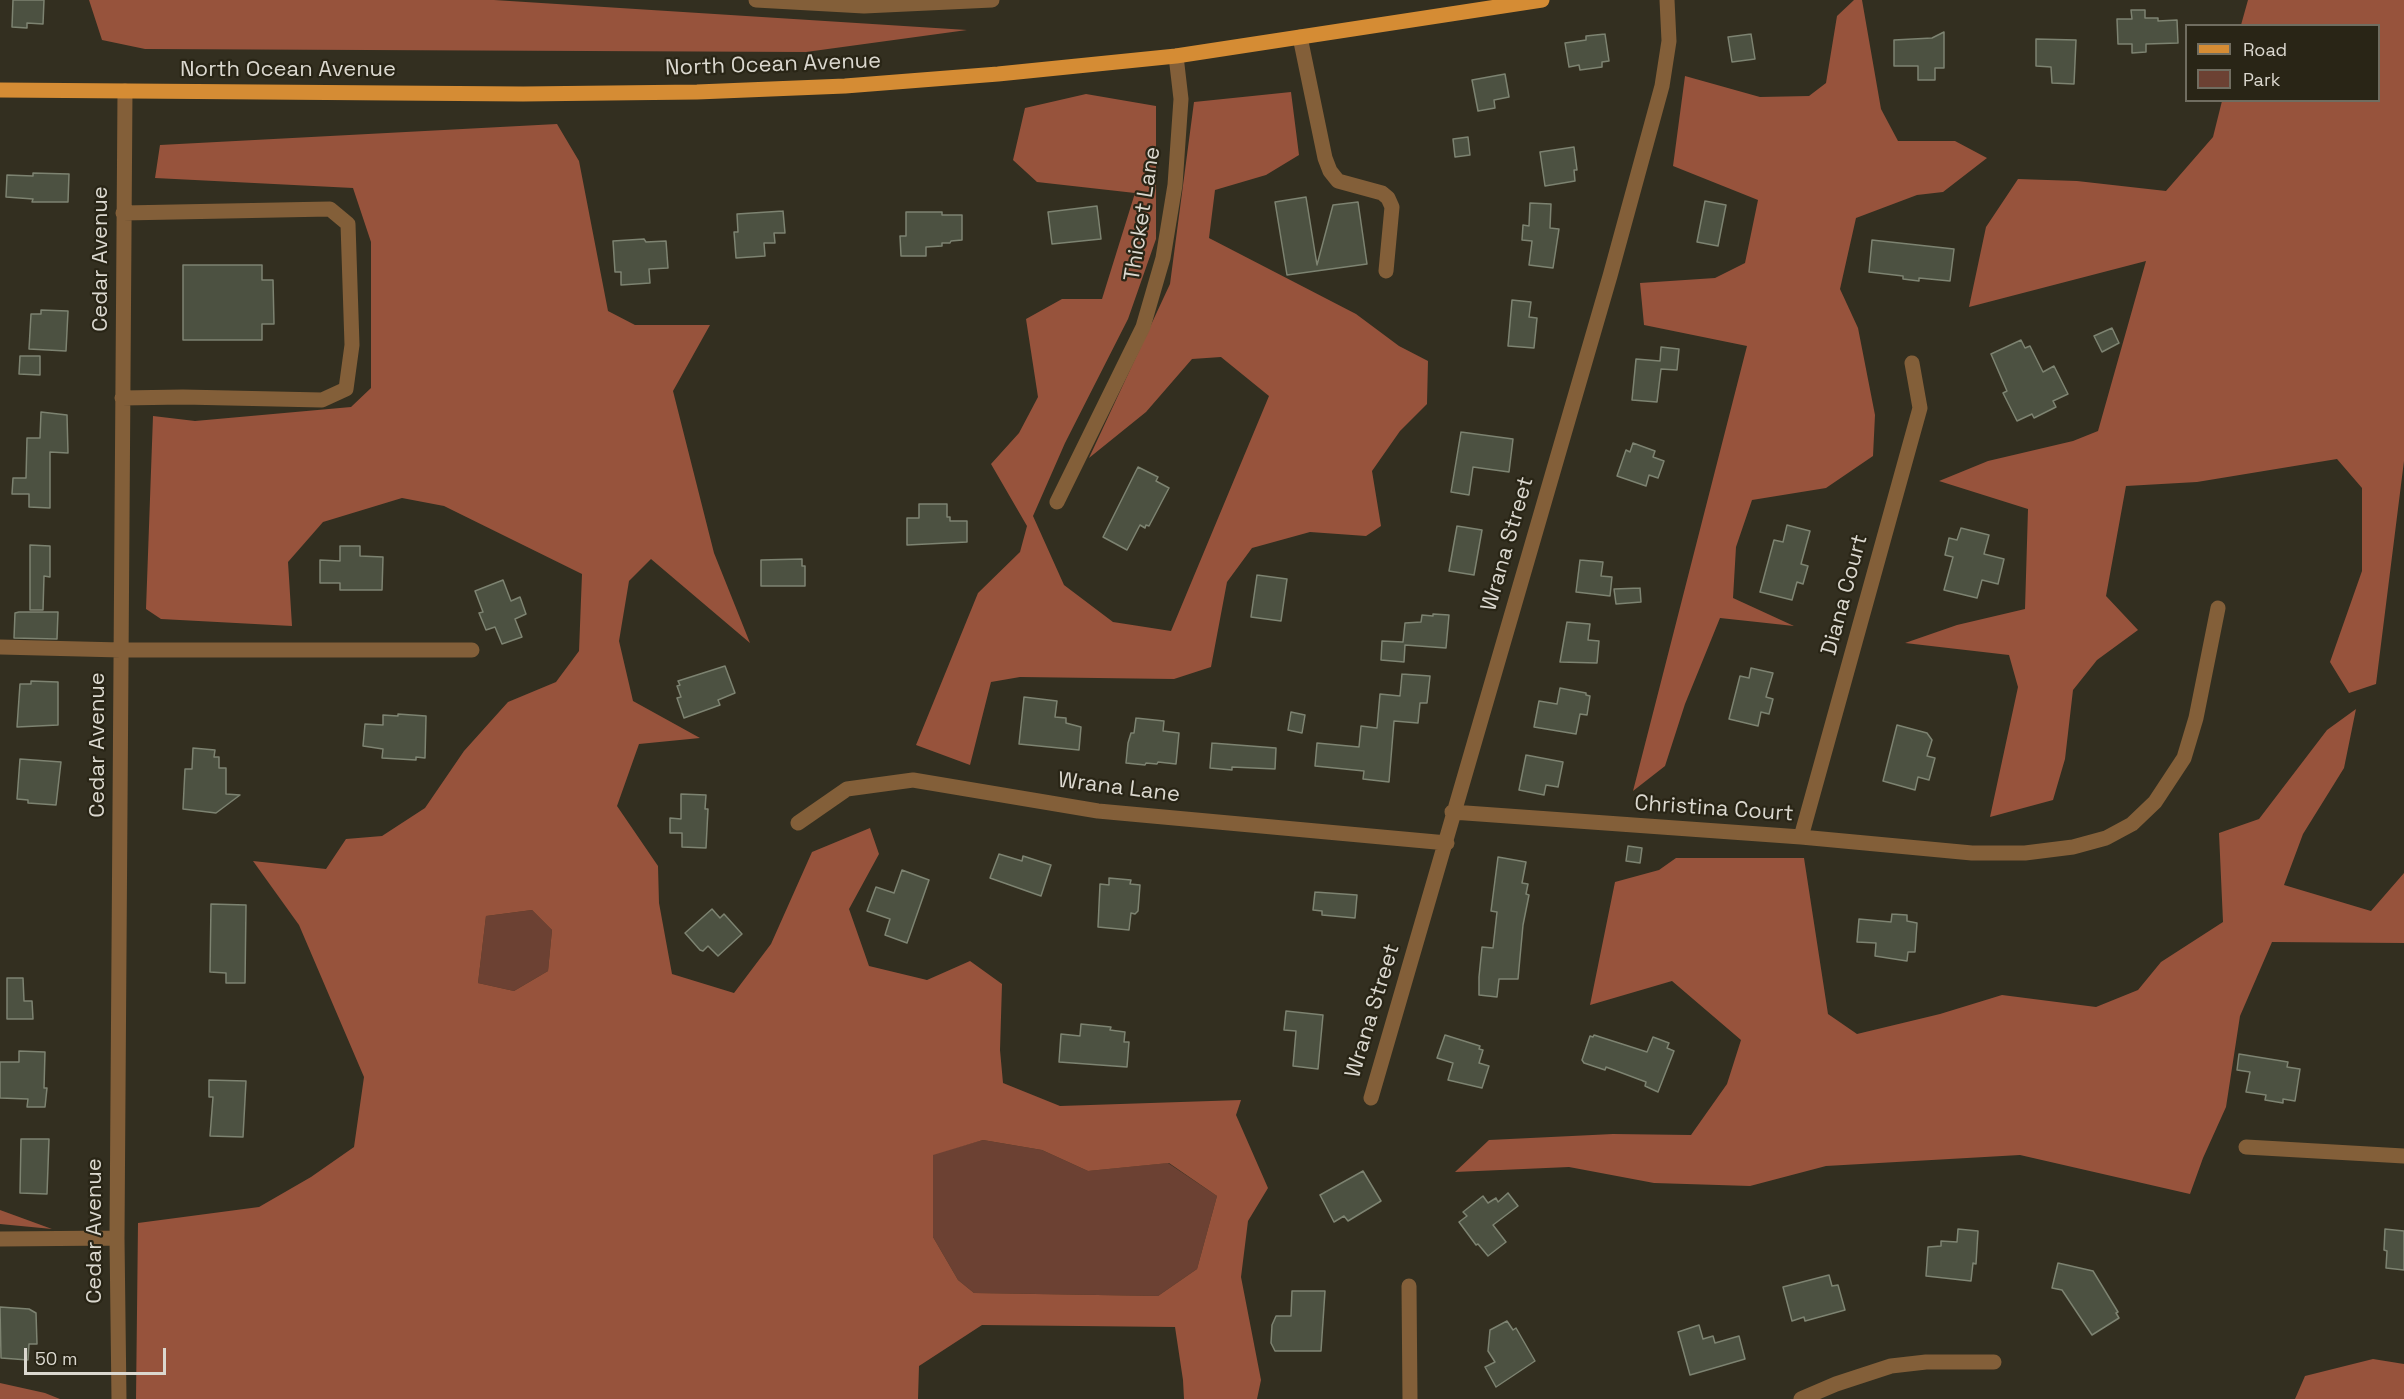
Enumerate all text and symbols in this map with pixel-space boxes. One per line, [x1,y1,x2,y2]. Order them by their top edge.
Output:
legend [2185,24,2380,102]
text: Road [2243,38,2287,61]
street label: North Ocean Avenue [665,48,881,82]
street label: North Ocean Avenue [180,57,396,83]
text: Park [2243,68,2280,91]
street label: Thicket Lane [1119,145,1167,283]
street label: Cedar Avenue [88,186,114,332]
street label: Wrana Street [1476,474,1540,614]
street label: Diana Court [1816,532,1874,658]
street label: Cedar Avenue [85,672,111,818]
street label: Wrana Lane [1056,767,1182,809]
street label: Christina Court [1634,790,1794,828]
street label: Wrana Street [1340,941,1406,1081]
street label: Cedar Avenue [82,1158,108,1304]
scale bar [27,1336,170,1374]
text: 50 m [35,1347,77,1370]

